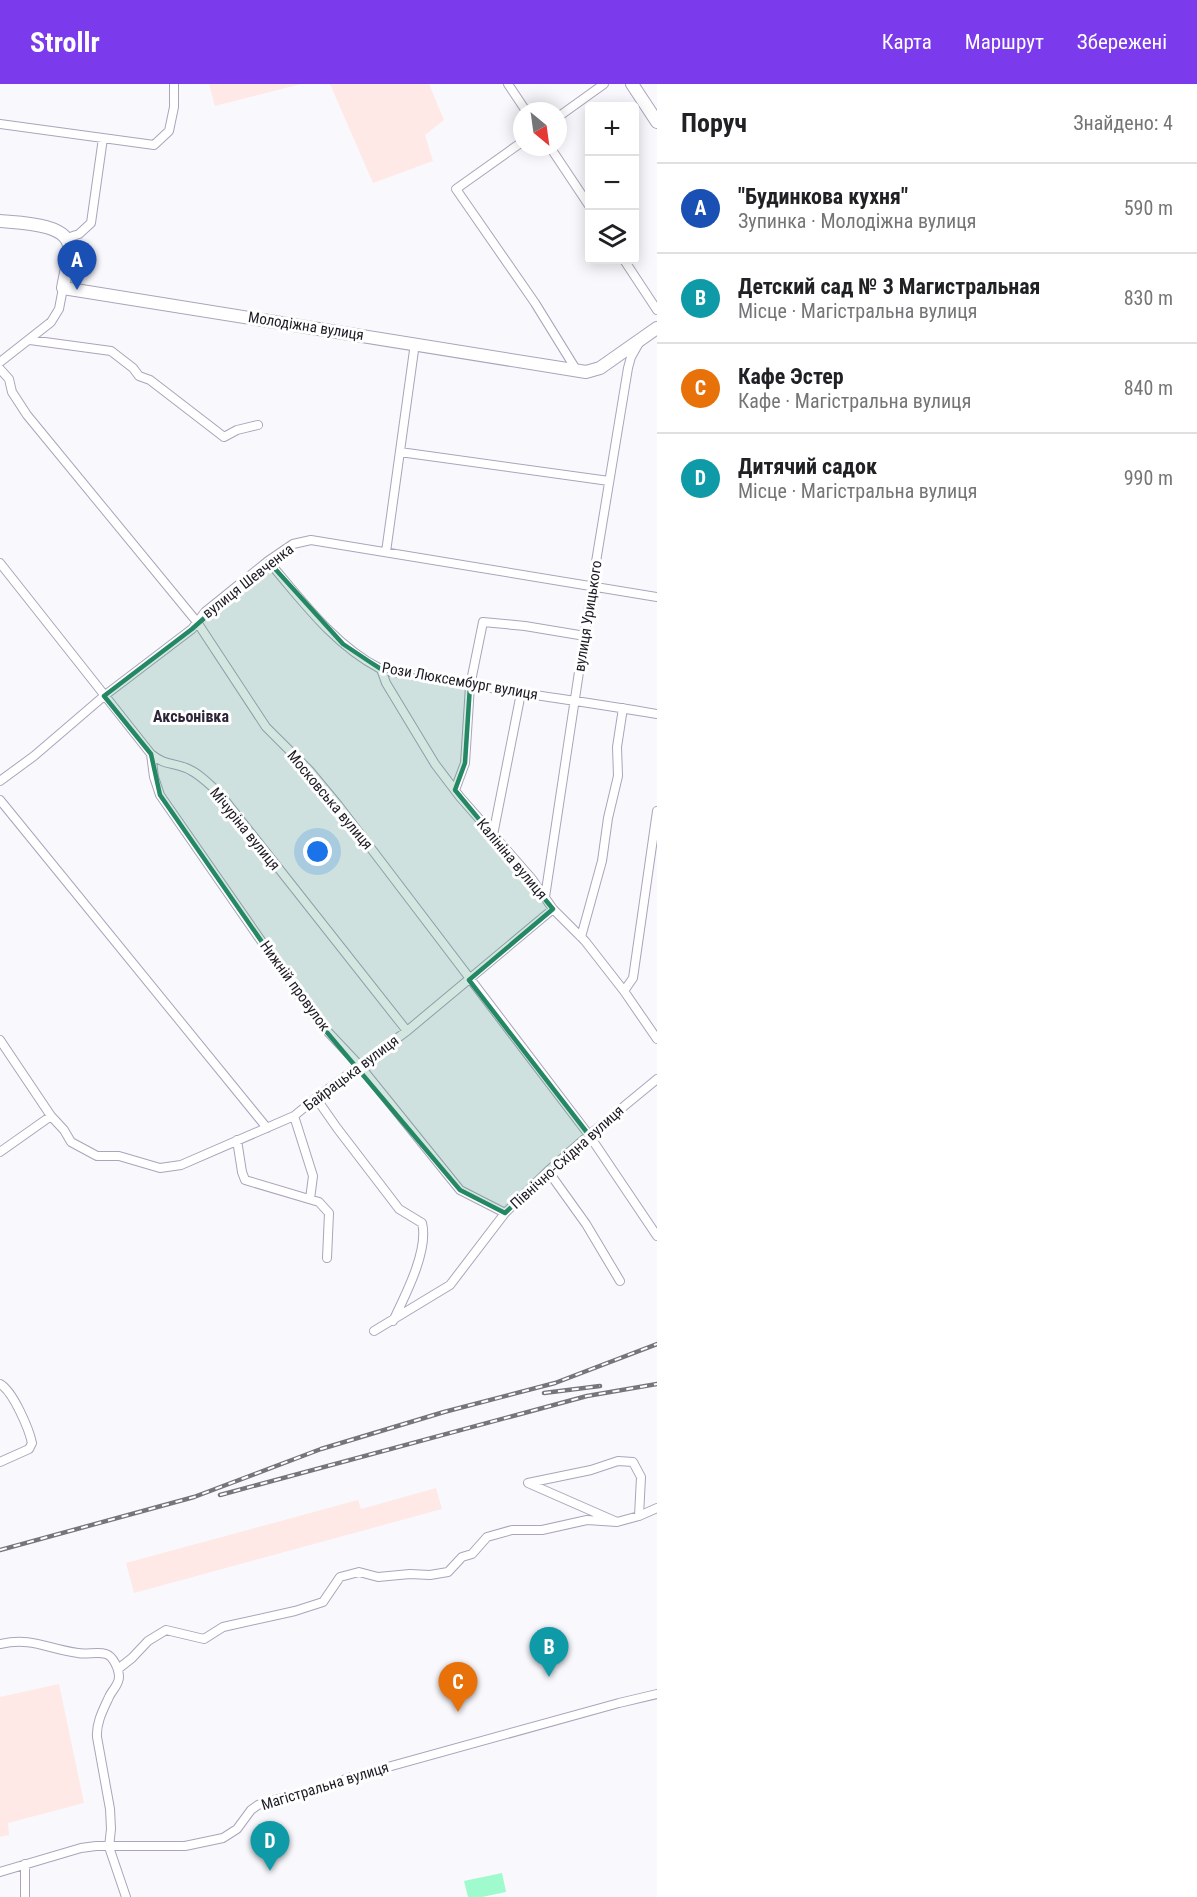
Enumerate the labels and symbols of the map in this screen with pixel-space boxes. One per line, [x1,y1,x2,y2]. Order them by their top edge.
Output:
north arrow [513,102,567,156]
pin: A [58,240,97,290]
street label: Молодіжна вулиця [247,308,365,344]
street label: вулиця Шевченка [199,540,297,622]
street label: вулиця Урицького [570,559,606,673]
street label: Рози Люксембург вулиця [381,658,539,704]
district label: Аксьонівка [153,707,229,726]
street label: Московська вулиця [283,747,377,853]
street label: Мічуріна вулиця [206,784,284,874]
street label: Калініна вулиця [473,815,551,903]
your location [303,837,332,866]
street label: Нижній провулок [256,937,334,1035]
street label: Байрацька вулиця [300,1031,402,1115]
street label: Північно-Східна вулиця [507,1101,627,1213]
pin: B [530,1628,568,1677]
pin: C [438,1662,478,1712]
street label: Магістральна вулиця [259,1758,391,1814]
pin: D [250,1822,290,1871]

